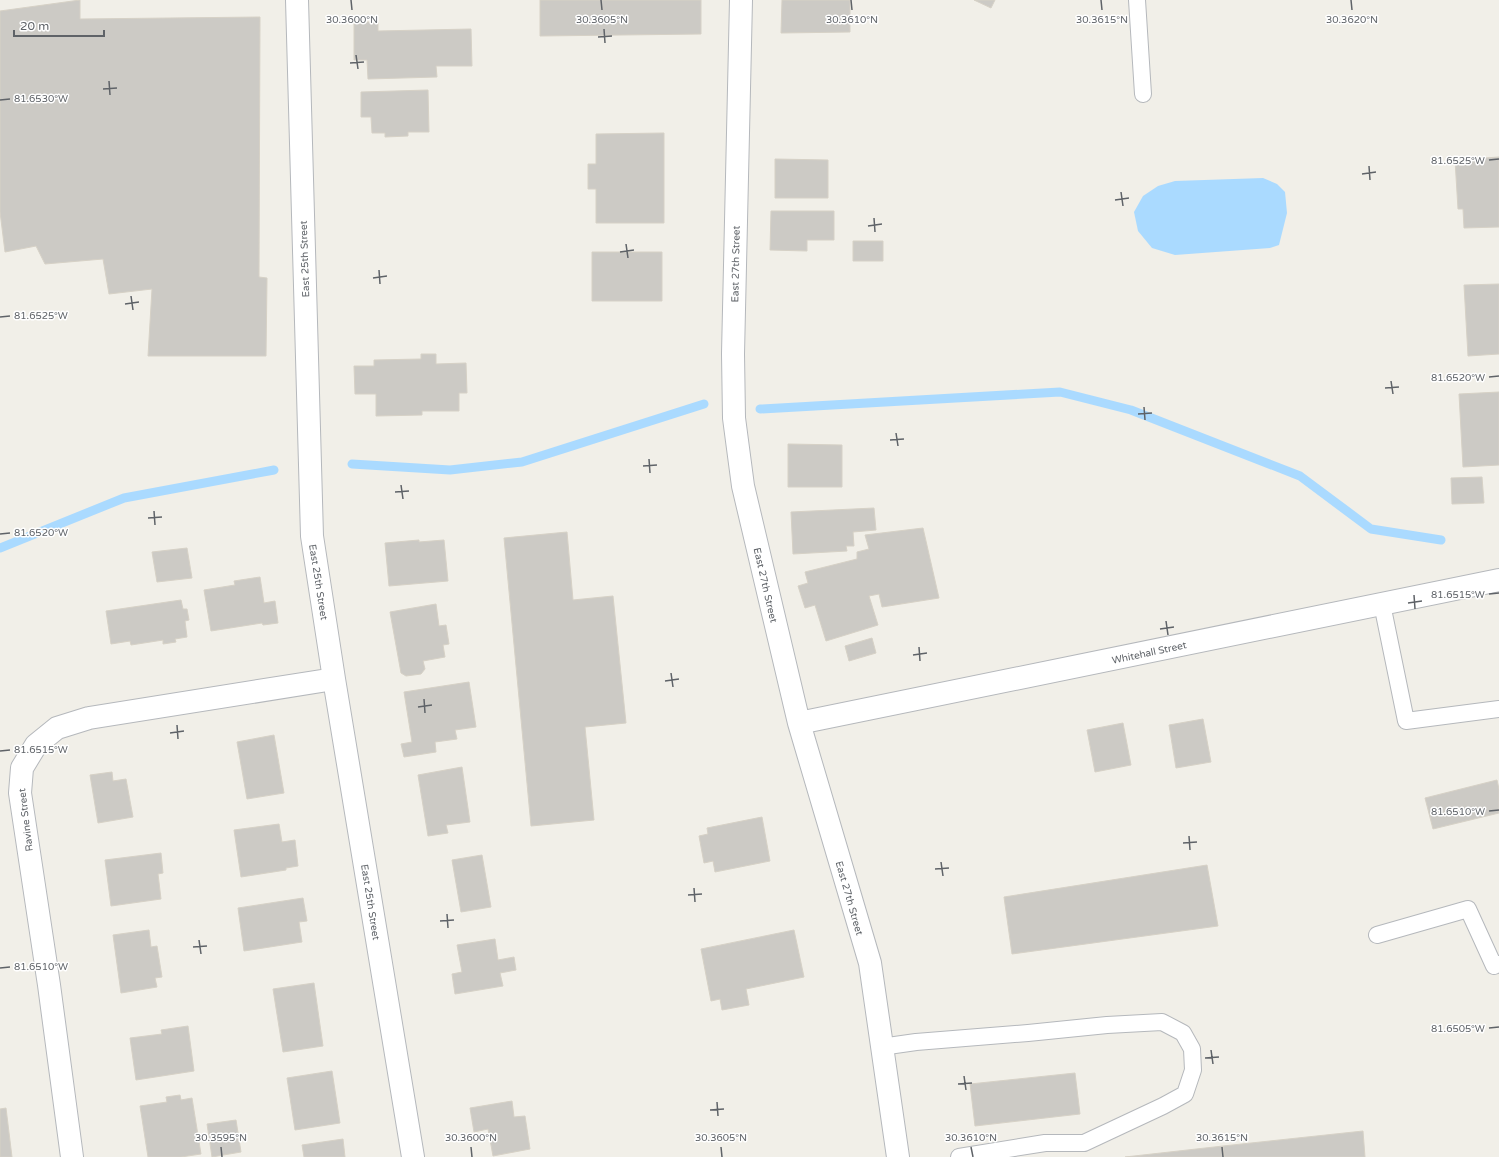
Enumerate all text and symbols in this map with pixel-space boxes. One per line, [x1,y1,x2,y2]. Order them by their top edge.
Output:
scale bar [14,12,104,38]
text: 30.3600°N [326,14,378,26]
text: 30.3605°N [576,14,628,26]
text: 30.3610°N [826,14,878,26]
text: 30.3615°N [1076,14,1128,26]
text: 30.3620°N [1326,14,1378,26]
text: 20 m [20,19,49,33]
text: 81.6530°W [14,93,68,105]
text: 81.6525°W [1431,155,1485,167]
street label: East 25th Street [298,220,312,298]
street label: East 27th Street [729,225,743,302]
text: 81.6525°W [14,310,68,322]
text: 81.6520°W [1431,372,1485,384]
text: 81.6520°W [14,527,68,539]
street label: East 25th Street [306,543,330,621]
street label: East 27th Street [751,546,780,624]
text: 81.6515°W [1431,589,1485,601]
street label: Whitehall Street [1111,639,1188,667]
text: 81.6515°W [14,744,68,756]
street label: Ravine Street [16,788,36,852]
text: 81.6510°W [1431,806,1485,818]
street label: East 27th Street [833,860,865,937]
street label: East 25th Street [358,863,382,941]
text: 81.6510°W [14,961,68,973]
text: 81.6505°W [1431,1023,1485,1035]
text: 30.3595°N [195,1132,247,1144]
text: 30.3600°N [445,1132,497,1144]
text: 30.3605°N [695,1132,747,1144]
text: 30.3610°N [945,1132,997,1144]
text: 30.3615°N [1196,1132,1248,1144]

